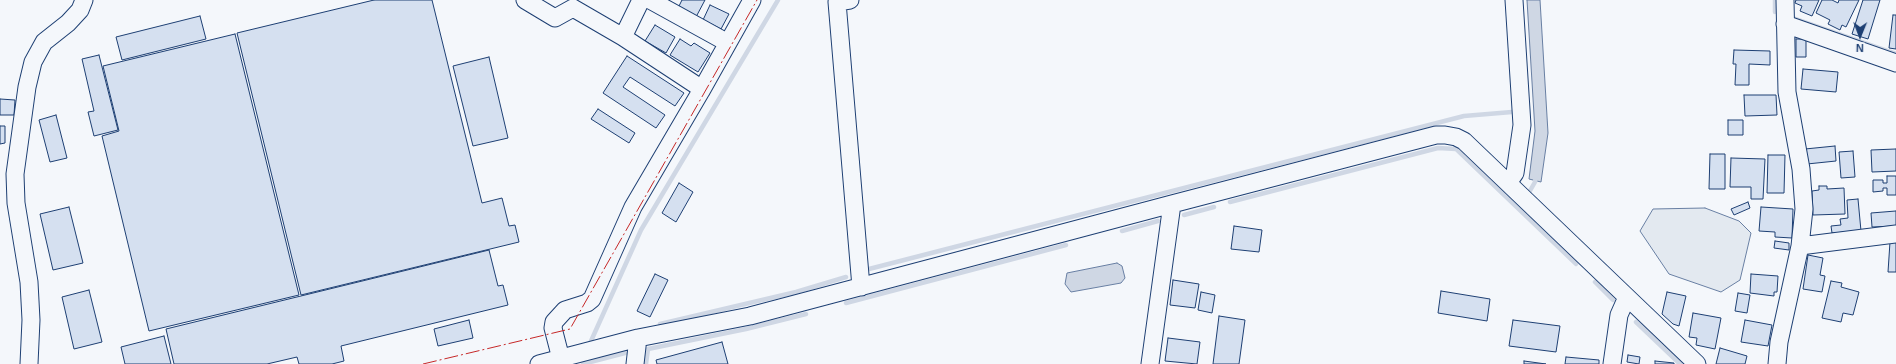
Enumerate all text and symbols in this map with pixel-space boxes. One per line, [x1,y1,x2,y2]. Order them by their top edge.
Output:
north arrow [1840,16,1880,56]
text: N [1856,42,1864,54]

